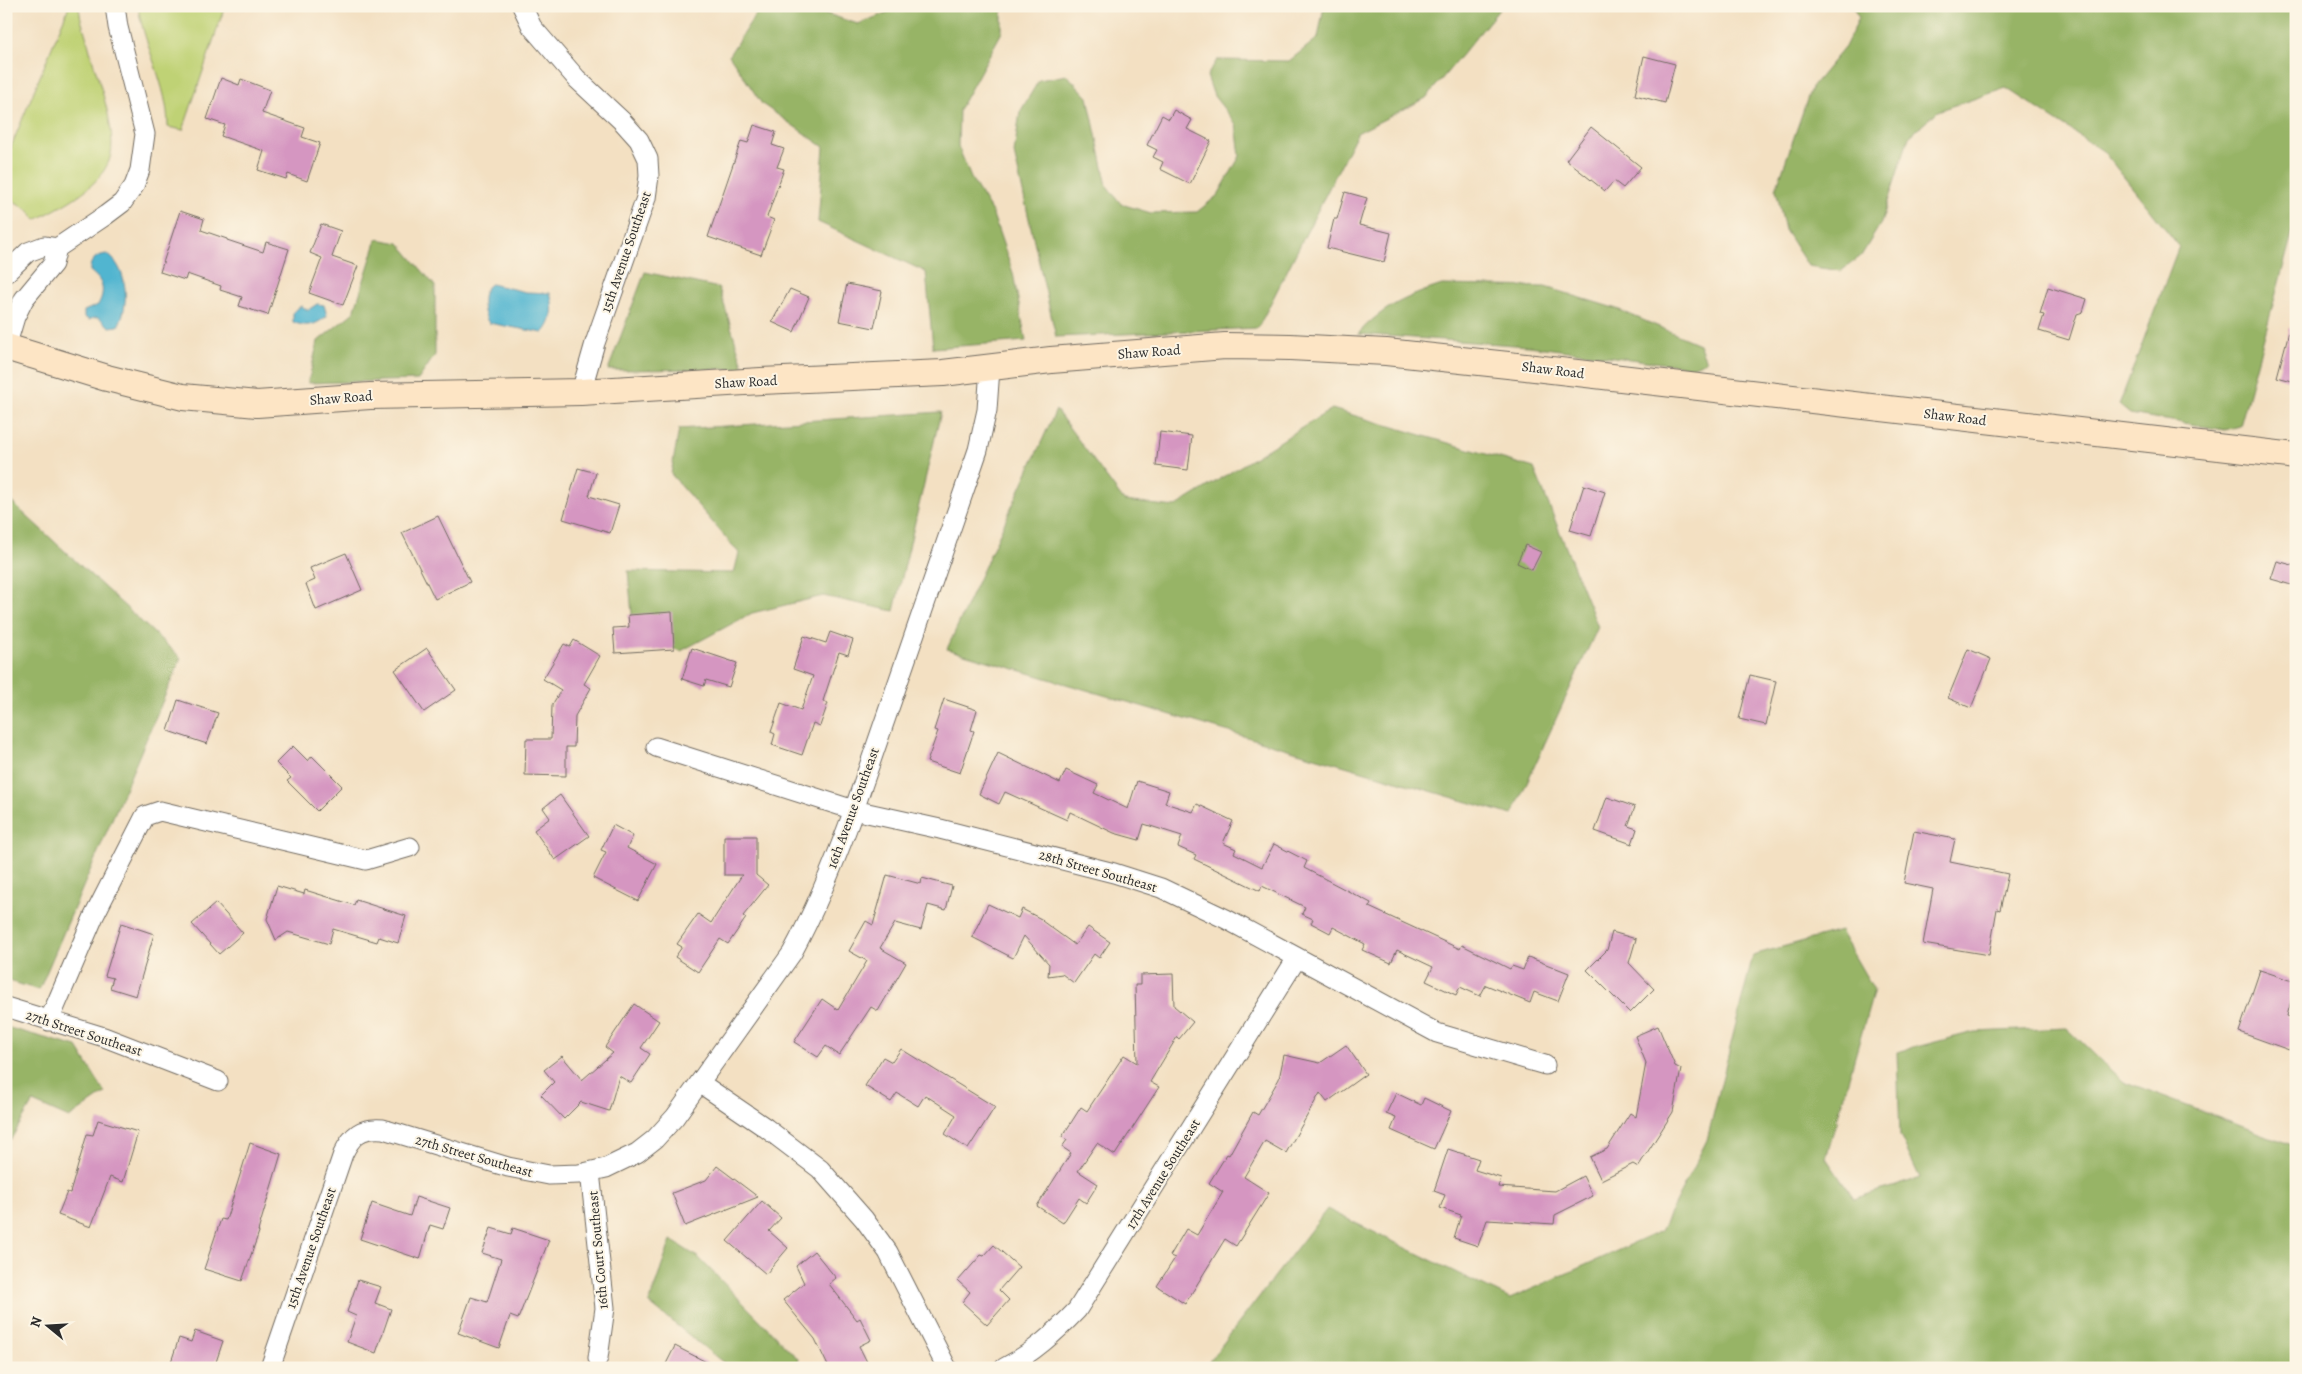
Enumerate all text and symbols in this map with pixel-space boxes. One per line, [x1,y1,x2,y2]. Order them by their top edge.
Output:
street label: 15th Avenue Southeast [596,189,656,315]
street label: Shaw Road [1117,340,1181,364]
street label: Shaw Road [1521,357,1586,383]
street label: Shaw Road [714,371,778,393]
street label: Shaw Road [309,386,373,410]
street label: Shaw Road [1923,404,1988,430]
street label: 16th Avenue Southeast [822,745,884,871]
street label: 28th Street Southeast [1037,845,1160,897]
street label: 27th Street Southeast [23,1005,145,1061]
street label: 17th Avenue Southeast [1121,1115,1205,1233]
street label: 27th Street Southeast [413,1130,535,1182]
street label: 15th Avenue Southeast [281,1185,341,1311]
street label: 16th Court Southeast [583,1190,613,1310]
north arrow [22,1302,72,1352]
text: N [26,1314,47,1330]

